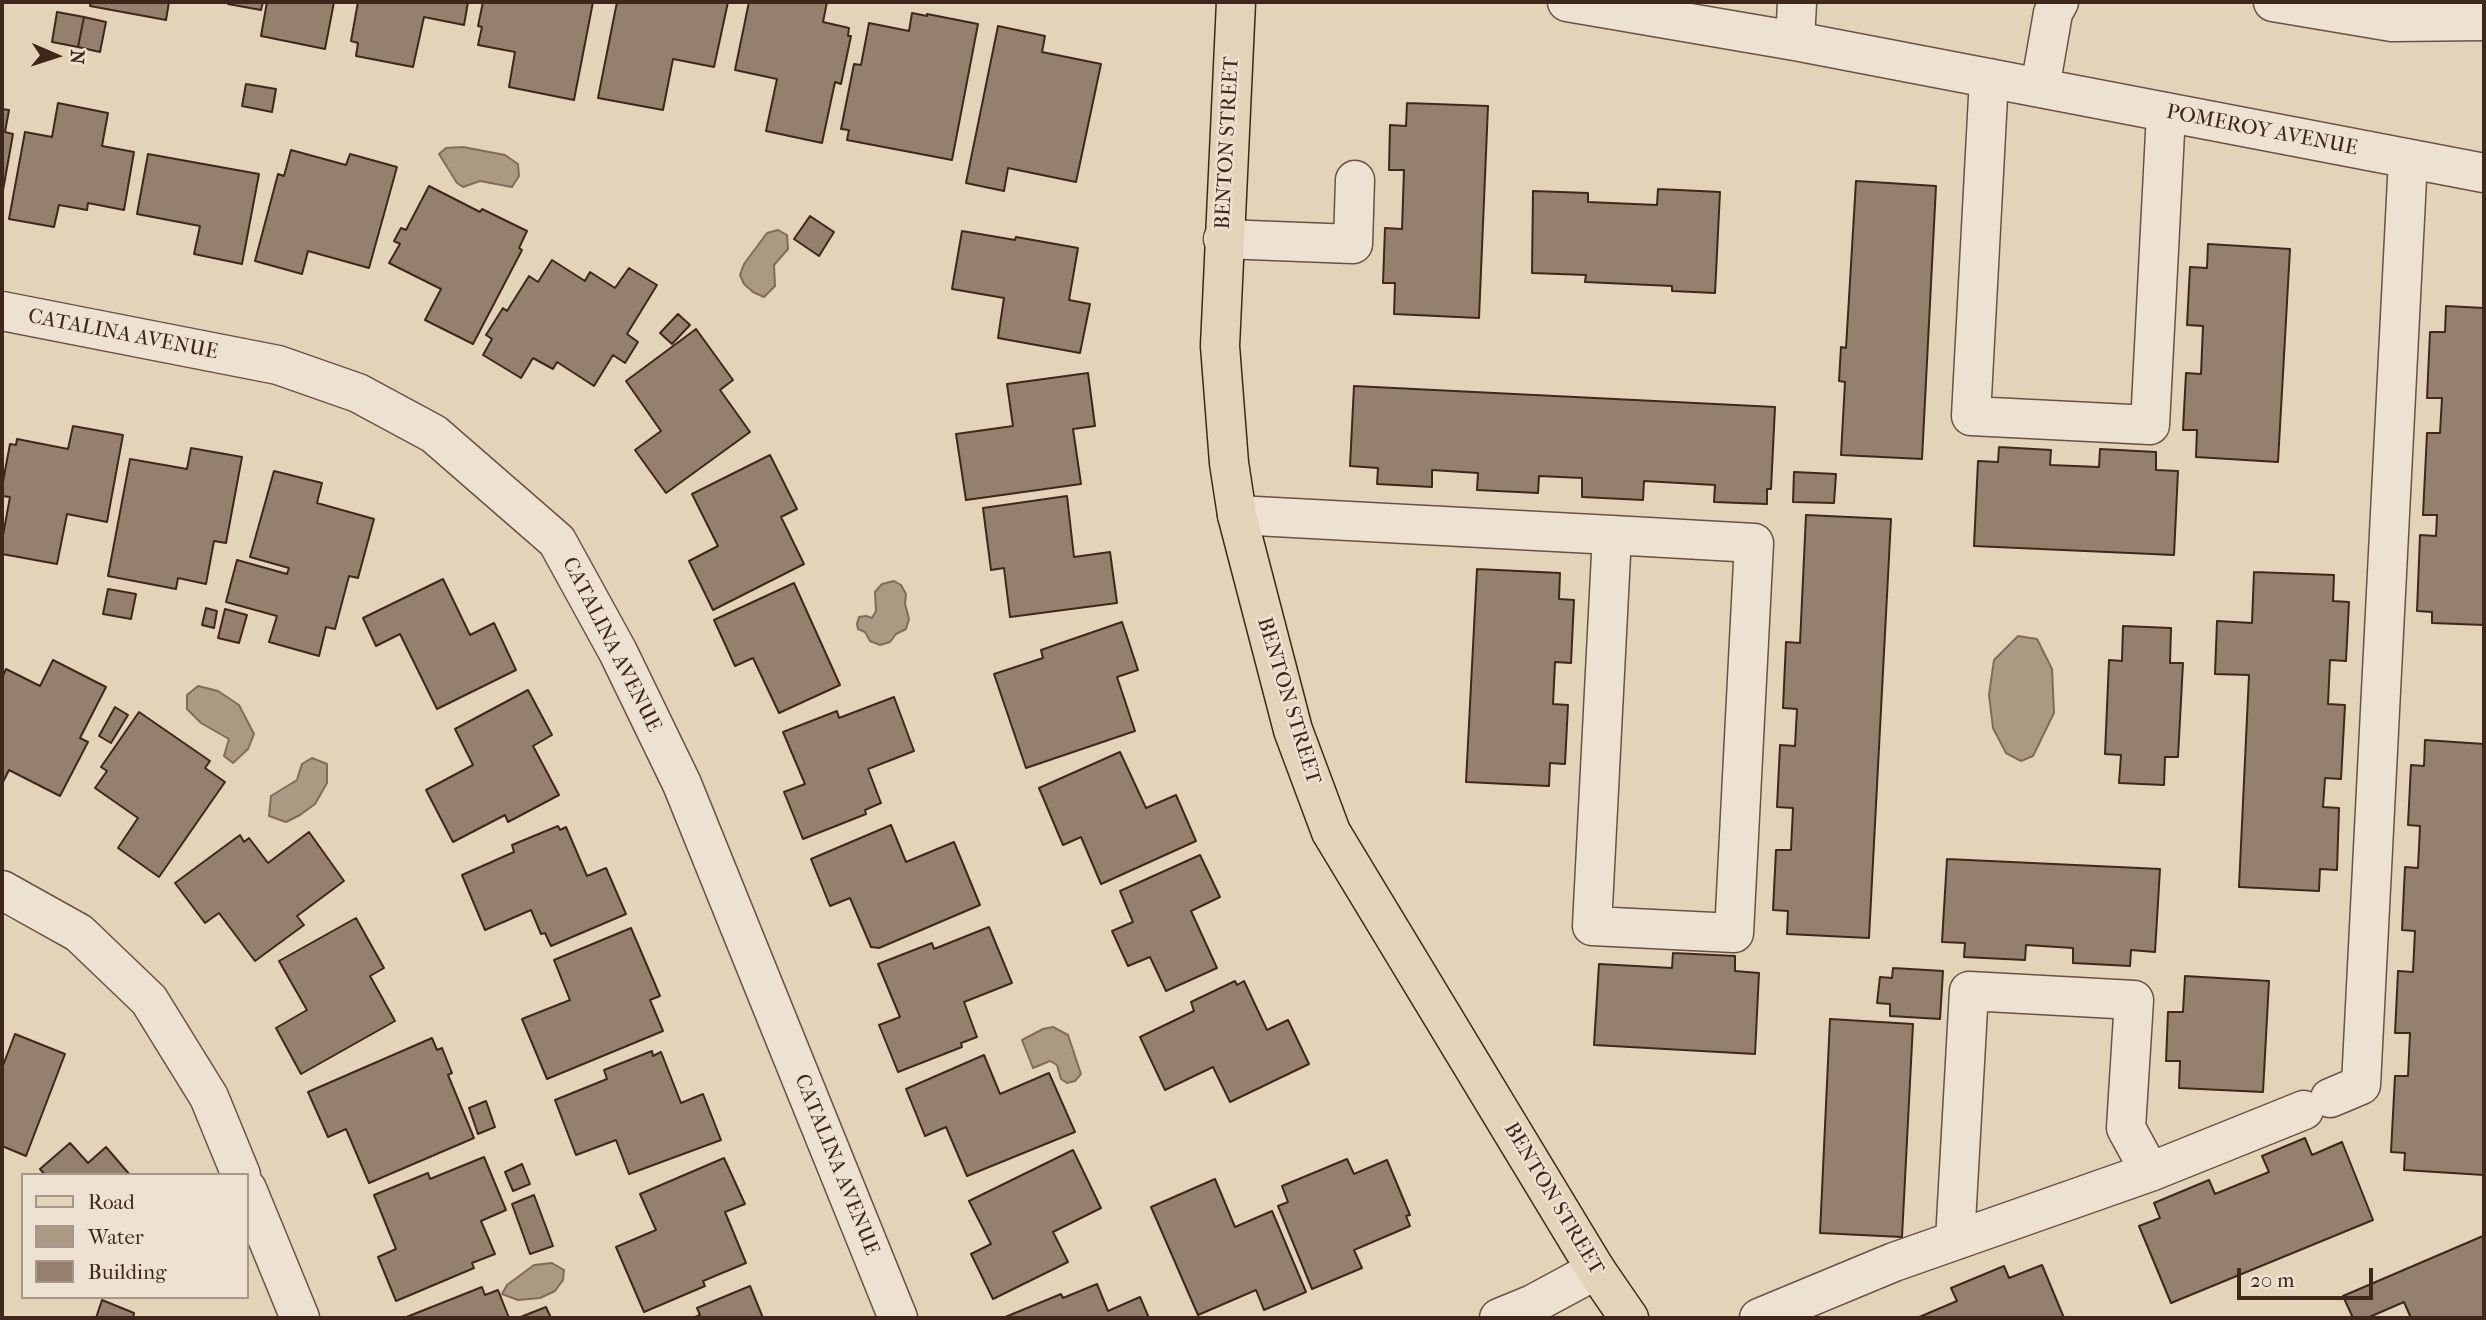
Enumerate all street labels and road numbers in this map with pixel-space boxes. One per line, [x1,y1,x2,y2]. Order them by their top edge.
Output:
street label: BENTON STREET [1211,56,1245,230]
street label: POMEROY AVENUE [2164,100,2360,162]
street label: CATALINA AVENUE [26,304,220,366]
street label: CATALINA AVENUE [556,553,666,737]
street label: BENTON STREET [1251,614,1325,788]
street label: CATALINA AVENUE [788,1071,884,1259]
street label: BENTON STREET [1498,1118,1608,1280]

